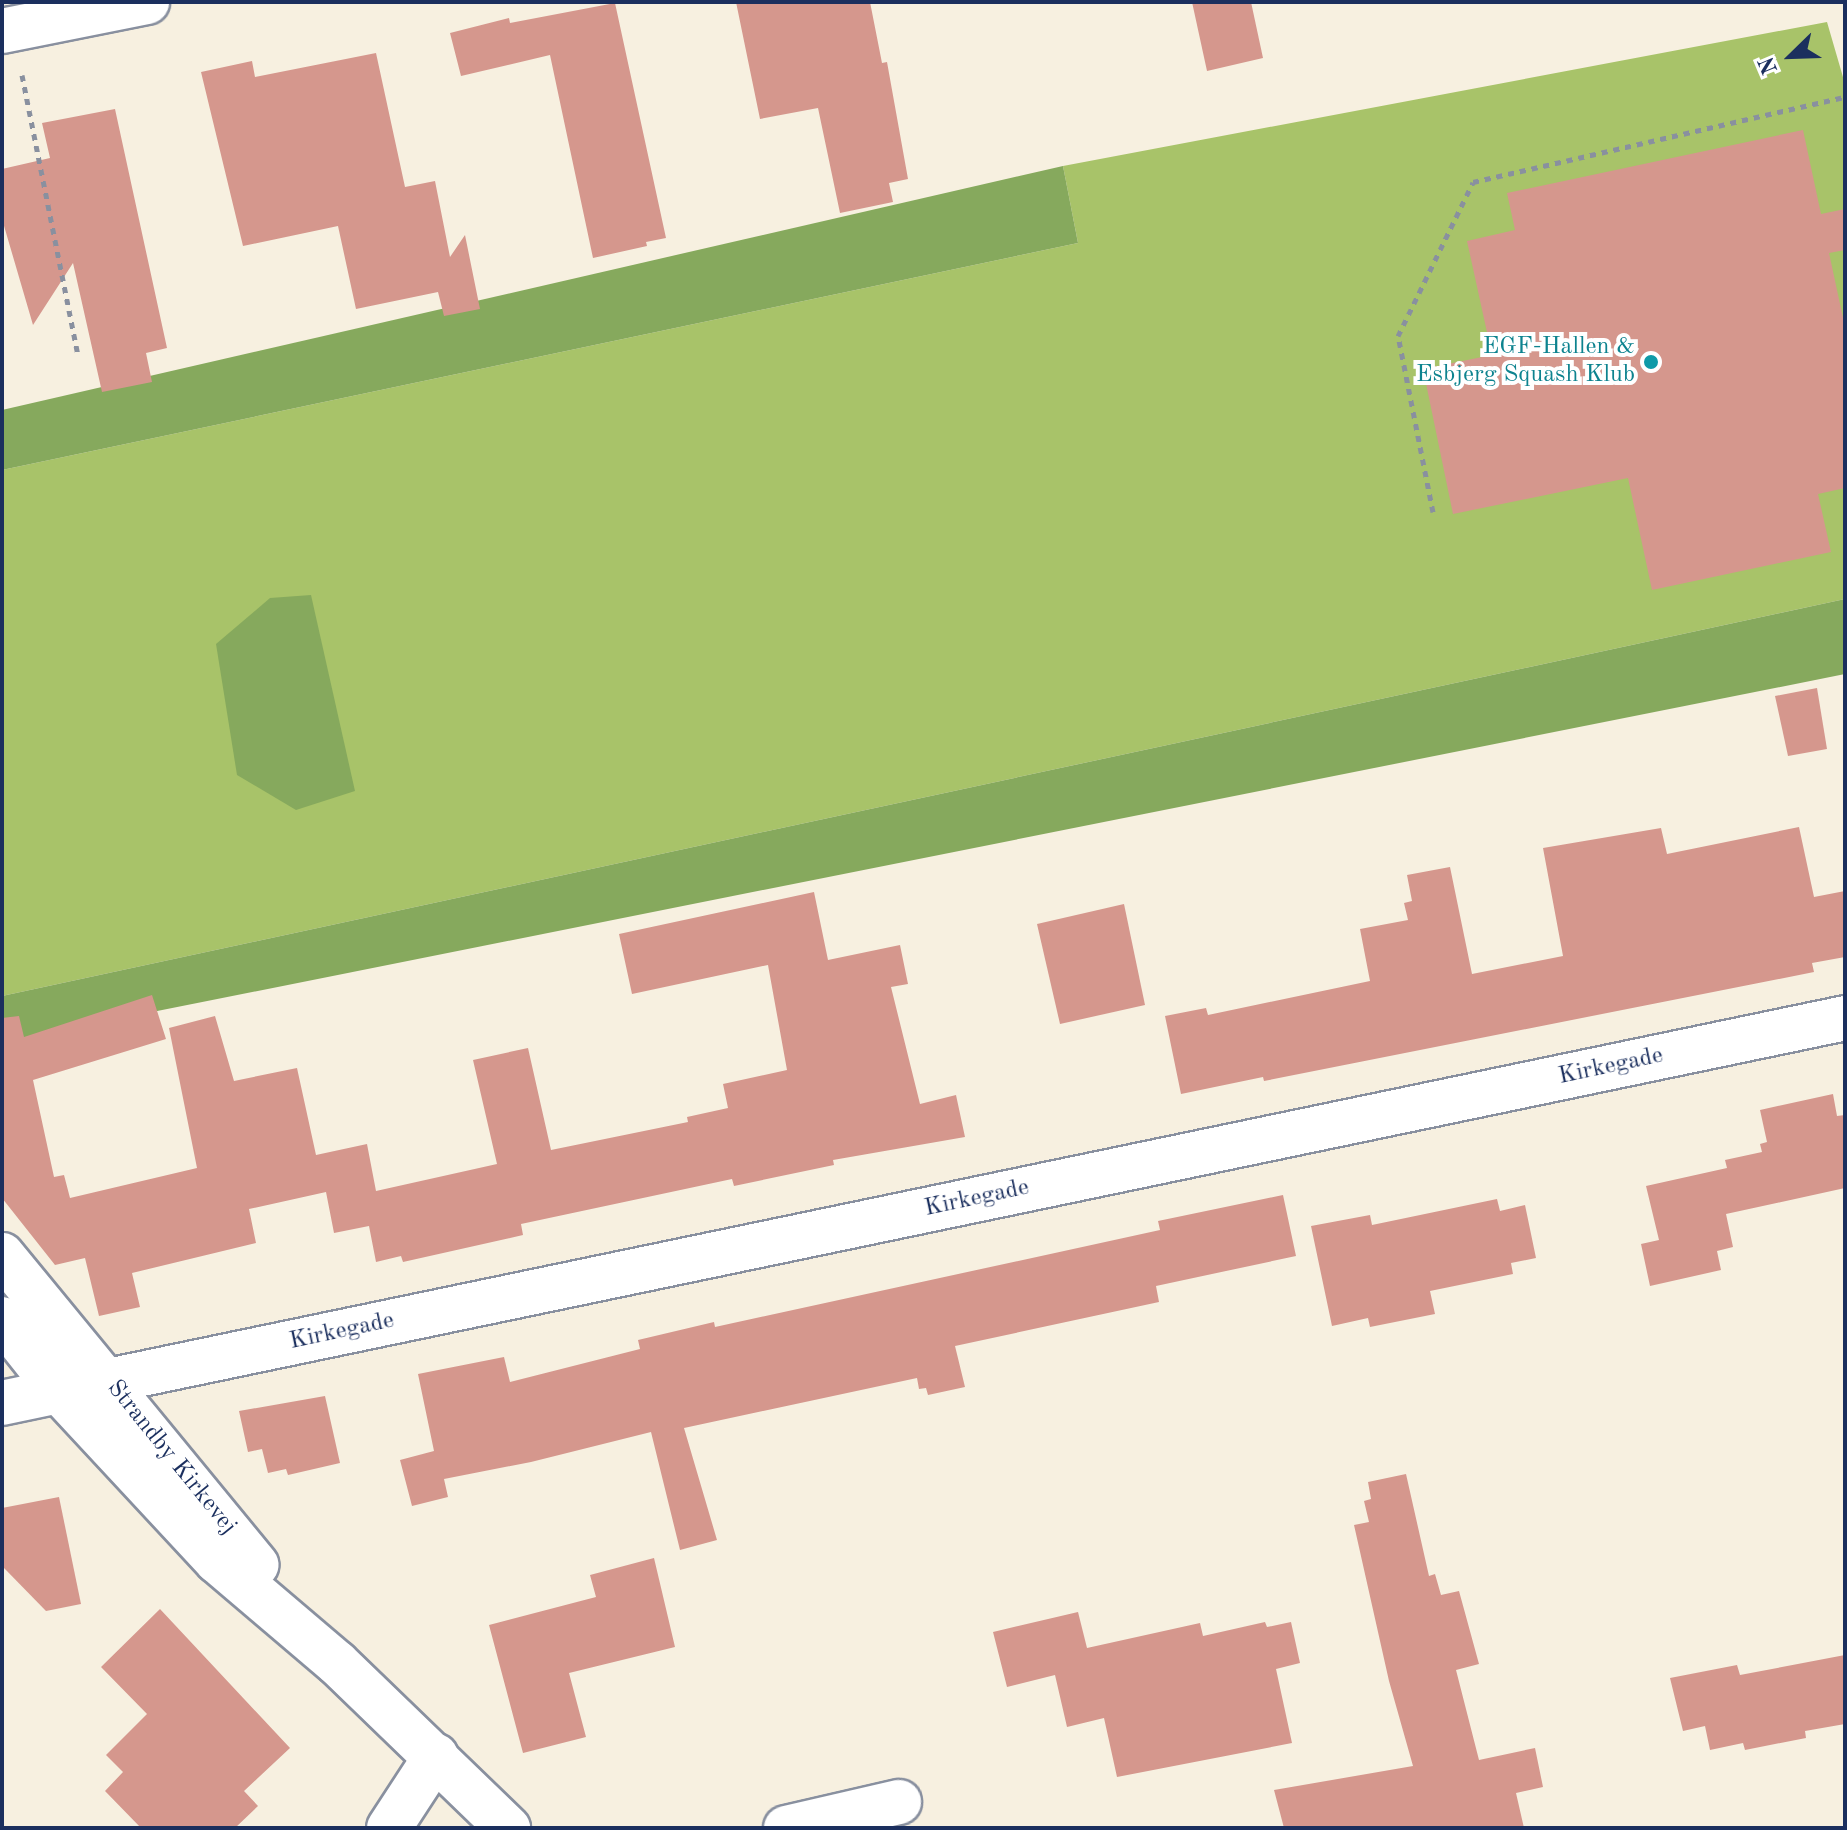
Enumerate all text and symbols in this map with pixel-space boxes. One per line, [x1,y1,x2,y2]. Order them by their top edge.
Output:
north arrow [1751,16,1831,96]
text: N [1755,53,1782,77]
place label: EGF-Hallen & Esbjerg Squash Klub [1416,334,1635,390]
marker: EGF-Hallen & Esbjerg Squash Klub [1642,353,1660,371]
street label: Kirkegade [1556,1042,1666,1092]
street label: Kirkegade [922,1174,1032,1224]
street label: Kirkegade [287,1307,397,1357]
street label: Strandby Kirkevej [100,1375,242,1541]

